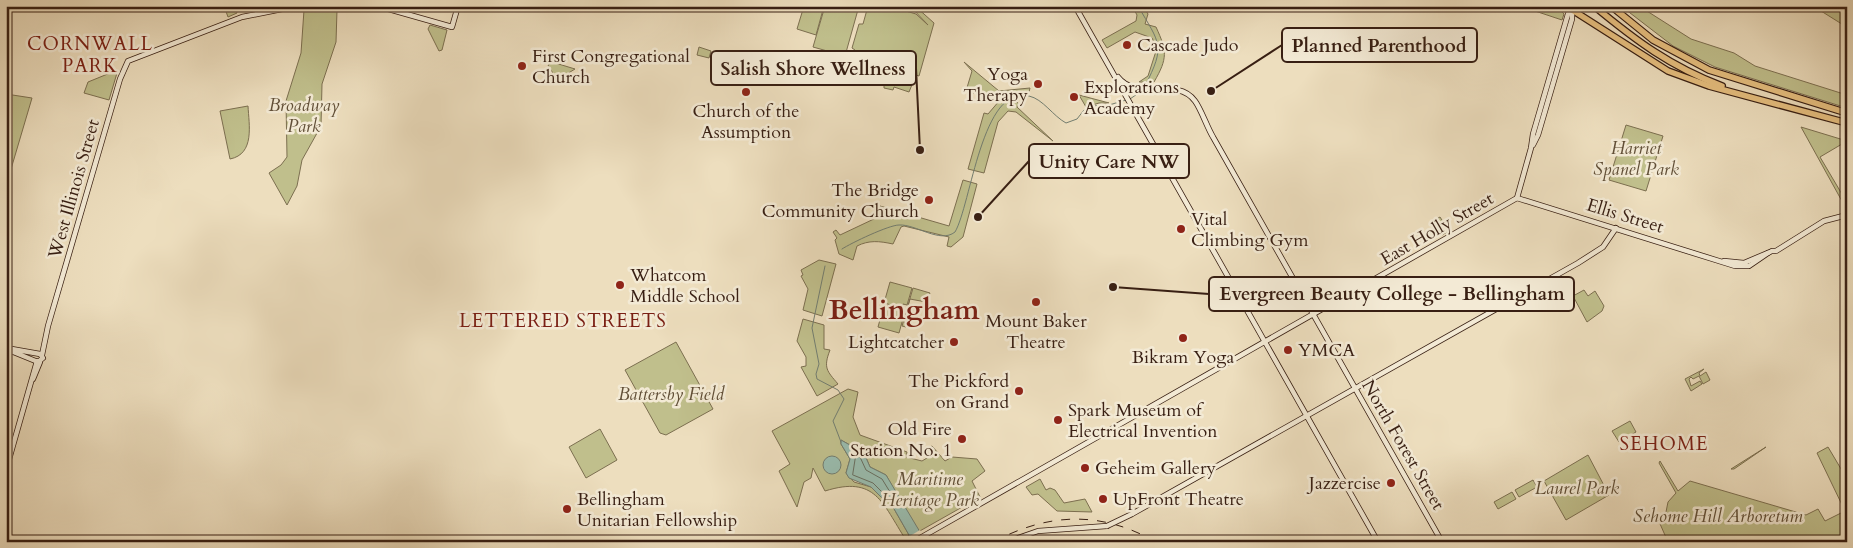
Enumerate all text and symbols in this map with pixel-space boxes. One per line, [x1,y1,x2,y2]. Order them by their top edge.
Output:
callout: Planned Parenthood [1282,28,1477,62]
district label: CORNWALL PARK [27,31,153,79]
place label: Cascade Judo [1137,33,1239,58]
text: Planned Parenthood [1291,33,1467,59]
marker: Cascade Judo [1121,39,1133,51]
place label: First Congregational Church [532,44,690,90]
callout: Salish Shore Wellness [711,51,916,85]
text: Salish Shore Wellness [721,56,905,82]
marker: First Congregational Church [516,60,528,72]
place label: Yoga Therapy [963,62,1028,108]
place label: Explorations Academy [1084,75,1179,121]
marker: Yoga Therapy [1032,78,1044,90]
marker: Church of the Assumption [740,86,752,98]
marker: Explorations Academy [1068,91,1080,103]
park label: Broadway Park [269,93,340,139]
place label: Church of the Assumption [693,99,799,145]
street label: West Illinois Street [42,116,106,263]
park label: Harriet Spanel Park [1593,136,1679,182]
callout: Unity Care NW [1029,144,1189,178]
text: Unity Care NW [1039,149,1179,175]
place label: The Bridge Community Church [762,178,919,224]
street label: East Holly Street [1376,186,1499,272]
street label: Ellis Street [1583,192,1667,240]
marker: The Bridge Community Church [923,194,935,206]
place label: Vital Climbing Gym [1191,207,1309,253]
marker: Vital Climbing Gym [1175,223,1187,235]
place label: Whatcom Middle School [629,263,740,309]
callout: Evergreen Beauty College - Bellingham [1209,277,1574,311]
marker: Whatcom Middle School [614,279,626,291]
text: Evergreen Beauty College - Bellingham [1219,281,1565,307]
district label: Bellingham [828,291,980,329]
marker: Mount Baker Theatre [1030,296,1042,308]
district label: LETTERED STREETS [459,308,667,334]
place label: Mount Baker Theatre [985,309,1087,355]
place label: Lightcatcher [848,330,944,355]
marker: Bikram Yoga [1177,332,1189,344]
marker: Lightcatcher [948,336,960,348]
place label: YMCA [1298,338,1355,363]
marker: YMCA [1282,344,1294,356]
place label: Bikram Yoga [1132,345,1234,370]
place label: The Pickford on Grand [908,369,1009,415]
street label: North Forest Street [1356,375,1451,515]
park label: Battersby Field [618,382,725,407]
marker: The Pickford on Grand [1013,385,1025,397]
place label: Spark Museum of Electrical Invention [1068,398,1218,444]
marker: Spark Museum of Electrical Invention [1052,414,1064,426]
place label: Old Fire Station No. 1 [850,417,952,463]
district label: SEHOME [1619,431,1709,457]
marker: Old Fire Station No. 1 [956,433,968,445]
place label: Geheim Gallery [1095,456,1217,481]
marker: Geheim Gallery [1079,462,1091,474]
park label: Maritime Heritage Park [881,467,979,513]
place label: Jazzercise [1306,471,1381,496]
park label: Laurel Park [1535,476,1619,501]
marker: Jazzercise [1385,477,1397,489]
place label: Bellingham Unitarian Fellowship [577,487,737,533]
place label: UpFront Theatre [1113,487,1244,512]
marker: UpFront Theatre [1097,493,1109,505]
marker: Bellingham Unitarian Fellowship [561,503,573,515]
park label: Sehome Hill Arboretum [1633,504,1803,529]

